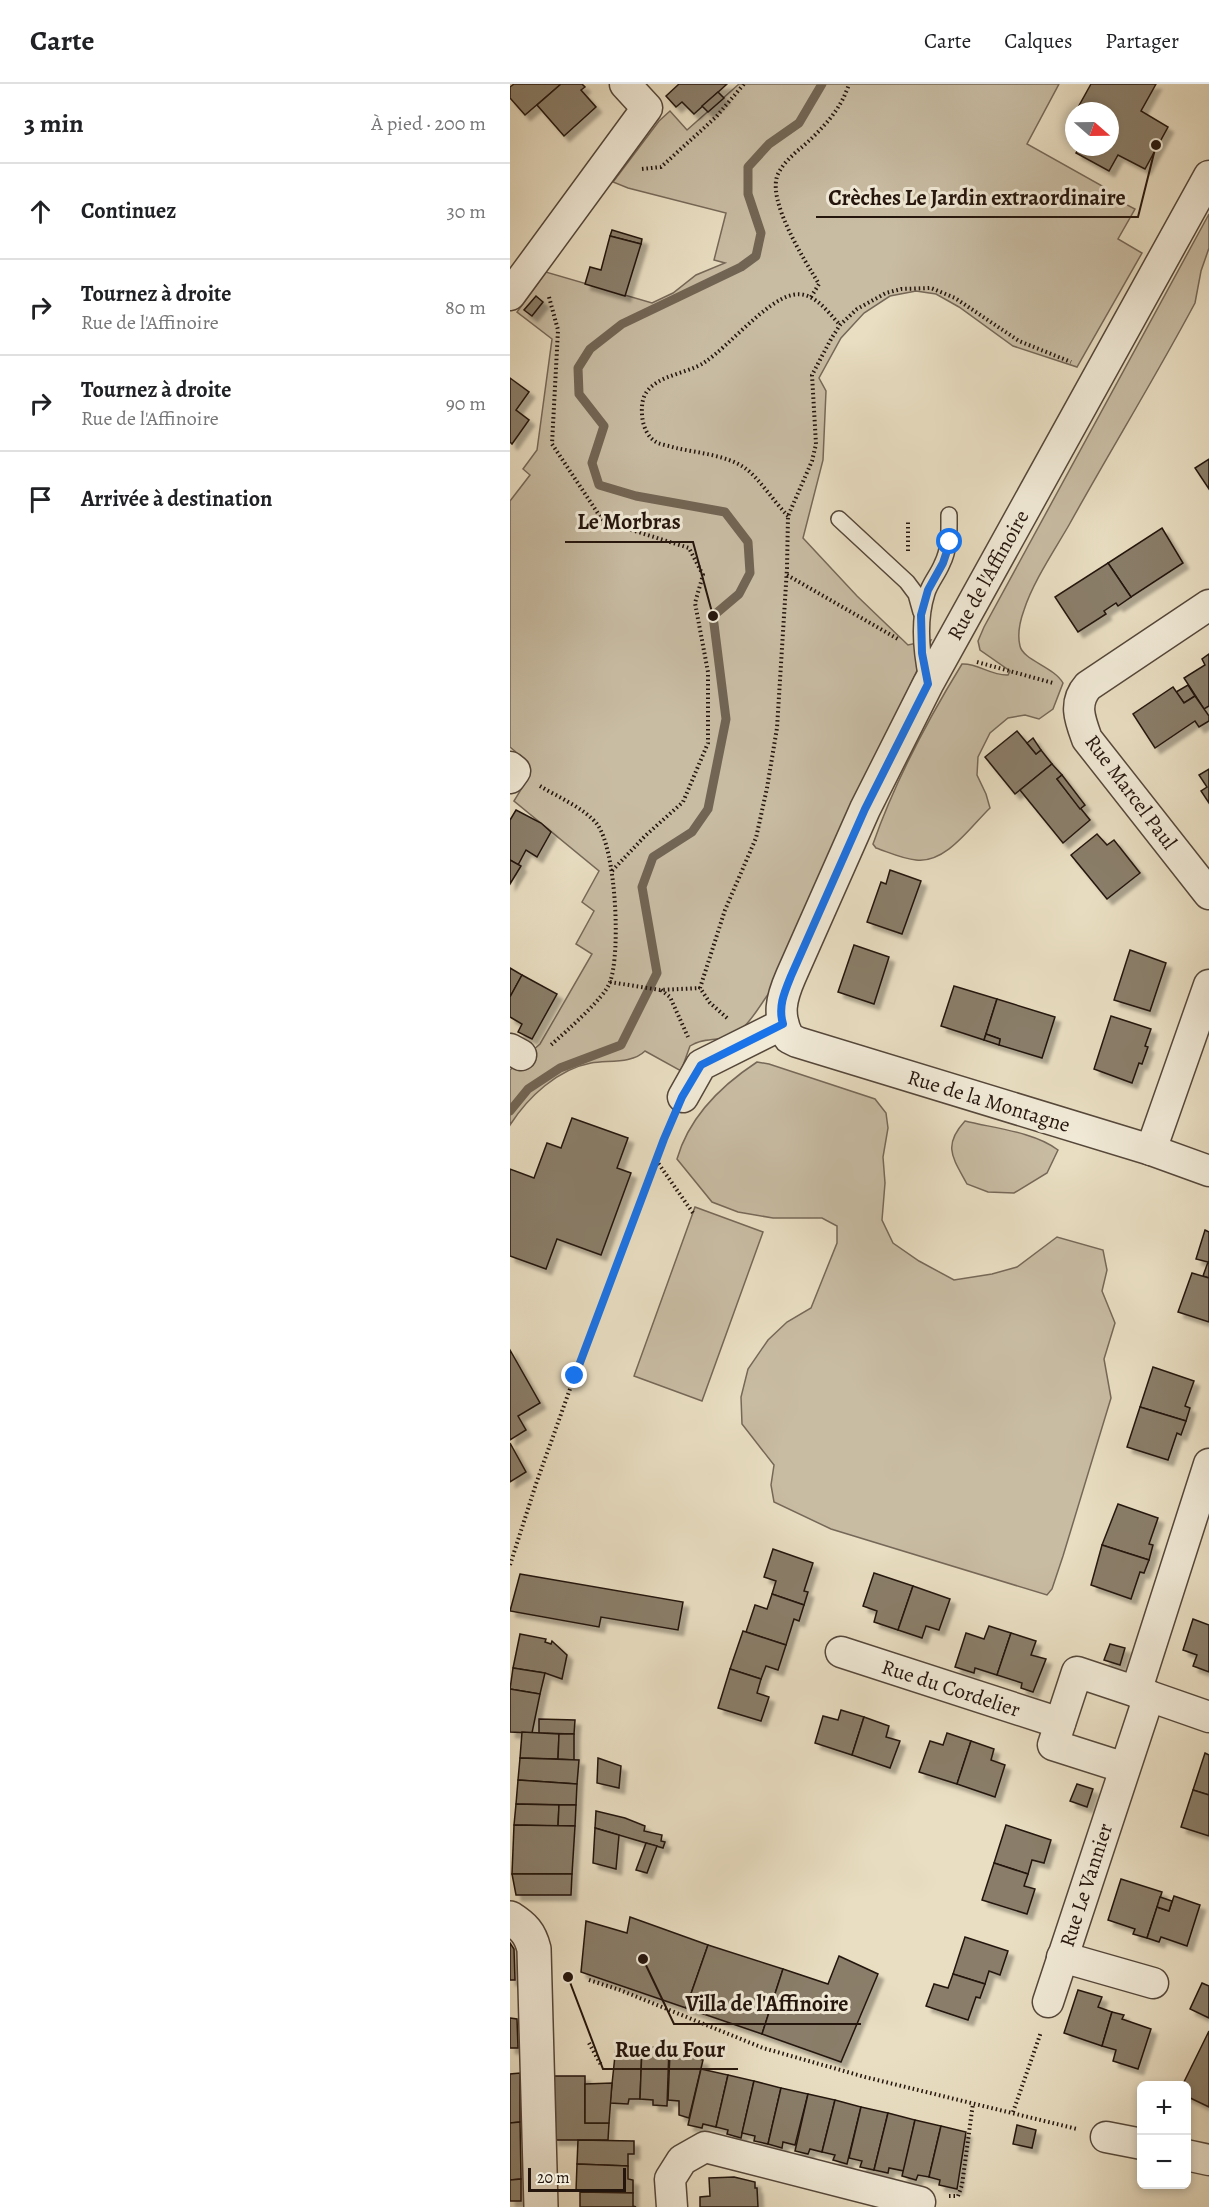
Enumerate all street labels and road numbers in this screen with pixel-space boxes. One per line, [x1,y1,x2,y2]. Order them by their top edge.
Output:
street label: Rue de l'Affinoire [941,505,1035,645]
street label: Rue Marcel Paul [1079,729,1183,855]
street label: Rue de la Montagne [904,1063,1074,1139]
street label: Rue du Cordelier [878,1652,1024,1724]
street label: Rue Le Vannier [1053,1819,1119,1951]

